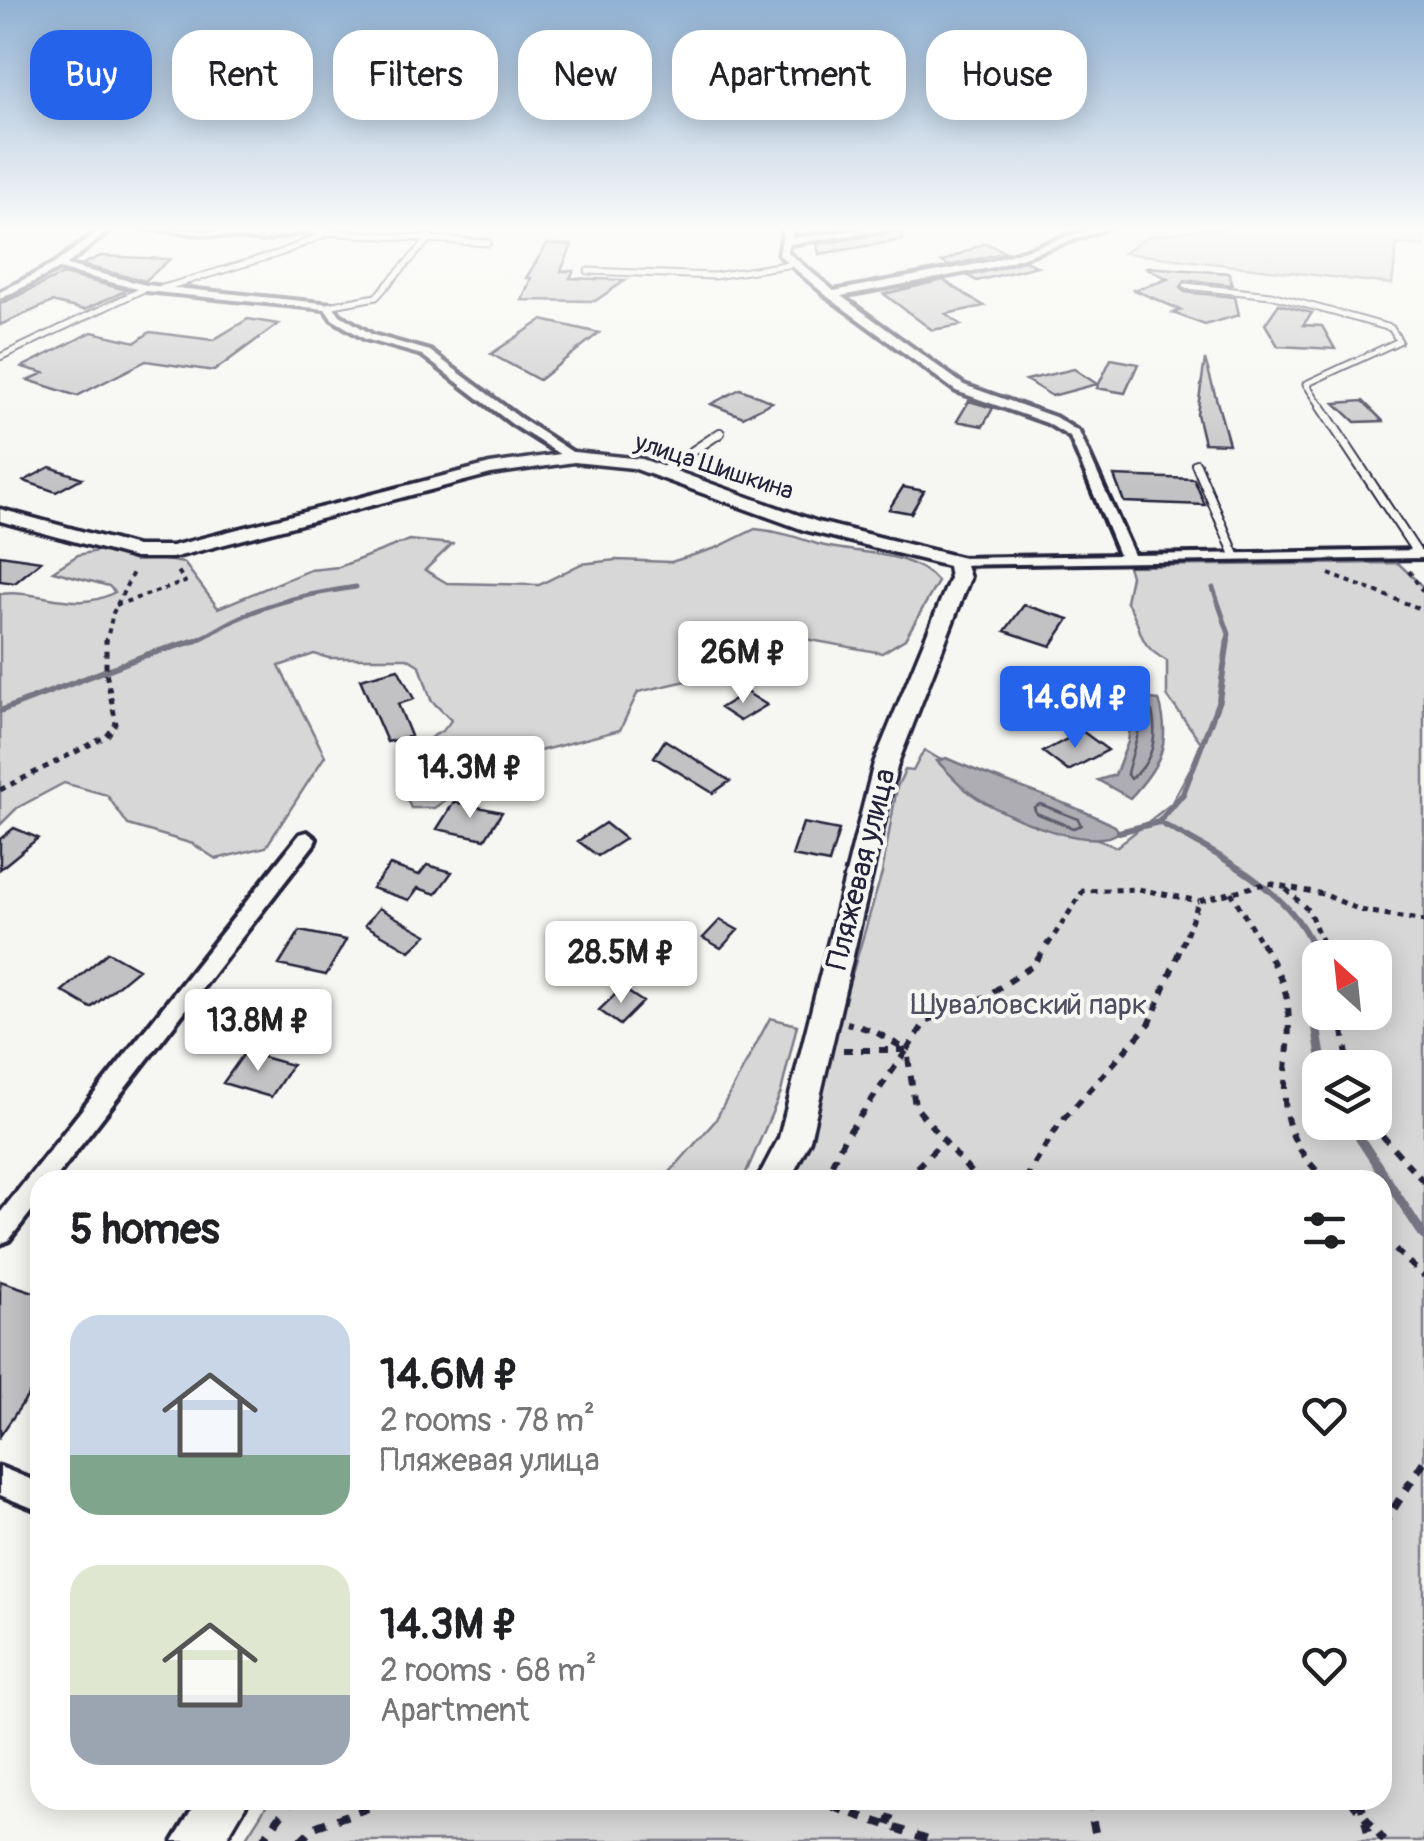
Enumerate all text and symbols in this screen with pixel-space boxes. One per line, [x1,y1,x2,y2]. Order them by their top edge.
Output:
chip: Buy [30,30,152,120]
chip: Rent [172,30,313,120]
chip: Filters [333,30,498,120]
chip: New [518,30,652,120]
chip: Apartment [672,30,906,120]
chip: House [926,30,1087,120]
street label: улица Шишкина [630,426,797,507]
pin: 26M ₽ [673,621,813,706]
text: 26M ₽ [700,633,786,673]
pin: 14.6M ₽ [983,666,1167,751]
text: 14.6M ₽ [1022,678,1128,718]
pin: 14.3M ₽ [378,736,562,821]
text: 14.3M ₽ [417,748,523,788]
street label: Пляжевая улица [818,765,904,973]
pin: 28.5M ₽ [529,921,713,1006]
text: 28.5M ₽ [567,933,675,973]
north arrow [1302,940,1392,1030]
map controls [1302,940,1392,1140]
park label: Шуваловский парк [911,986,1147,1023]
pin: 13.8M ₽ [166,989,350,1074]
text: 13.8M ₽ [207,1001,309,1041]
button: layers [1302,1050,1392,1140]
icon: filters [1297,1203,1352,1258]
text: 5 homes [70,1204,220,1256]
text: 14.6M ₽ [380,1349,519,1401]
icon: home [150,1355,270,1475]
icon: heart [1297,1388,1352,1443]
text: 2 rooms · 78 m² [380,1401,595,1441]
text: Пляжевая улица [380,1441,600,1481]
text: 14.3M ₽ [380,1599,518,1651]
icon: home [150,1605,270,1725]
icon: heart [1297,1638,1352,1693]
text: 2 rooms · 68 m² [380,1651,597,1691]
text: Apartment [380,1691,529,1731]

